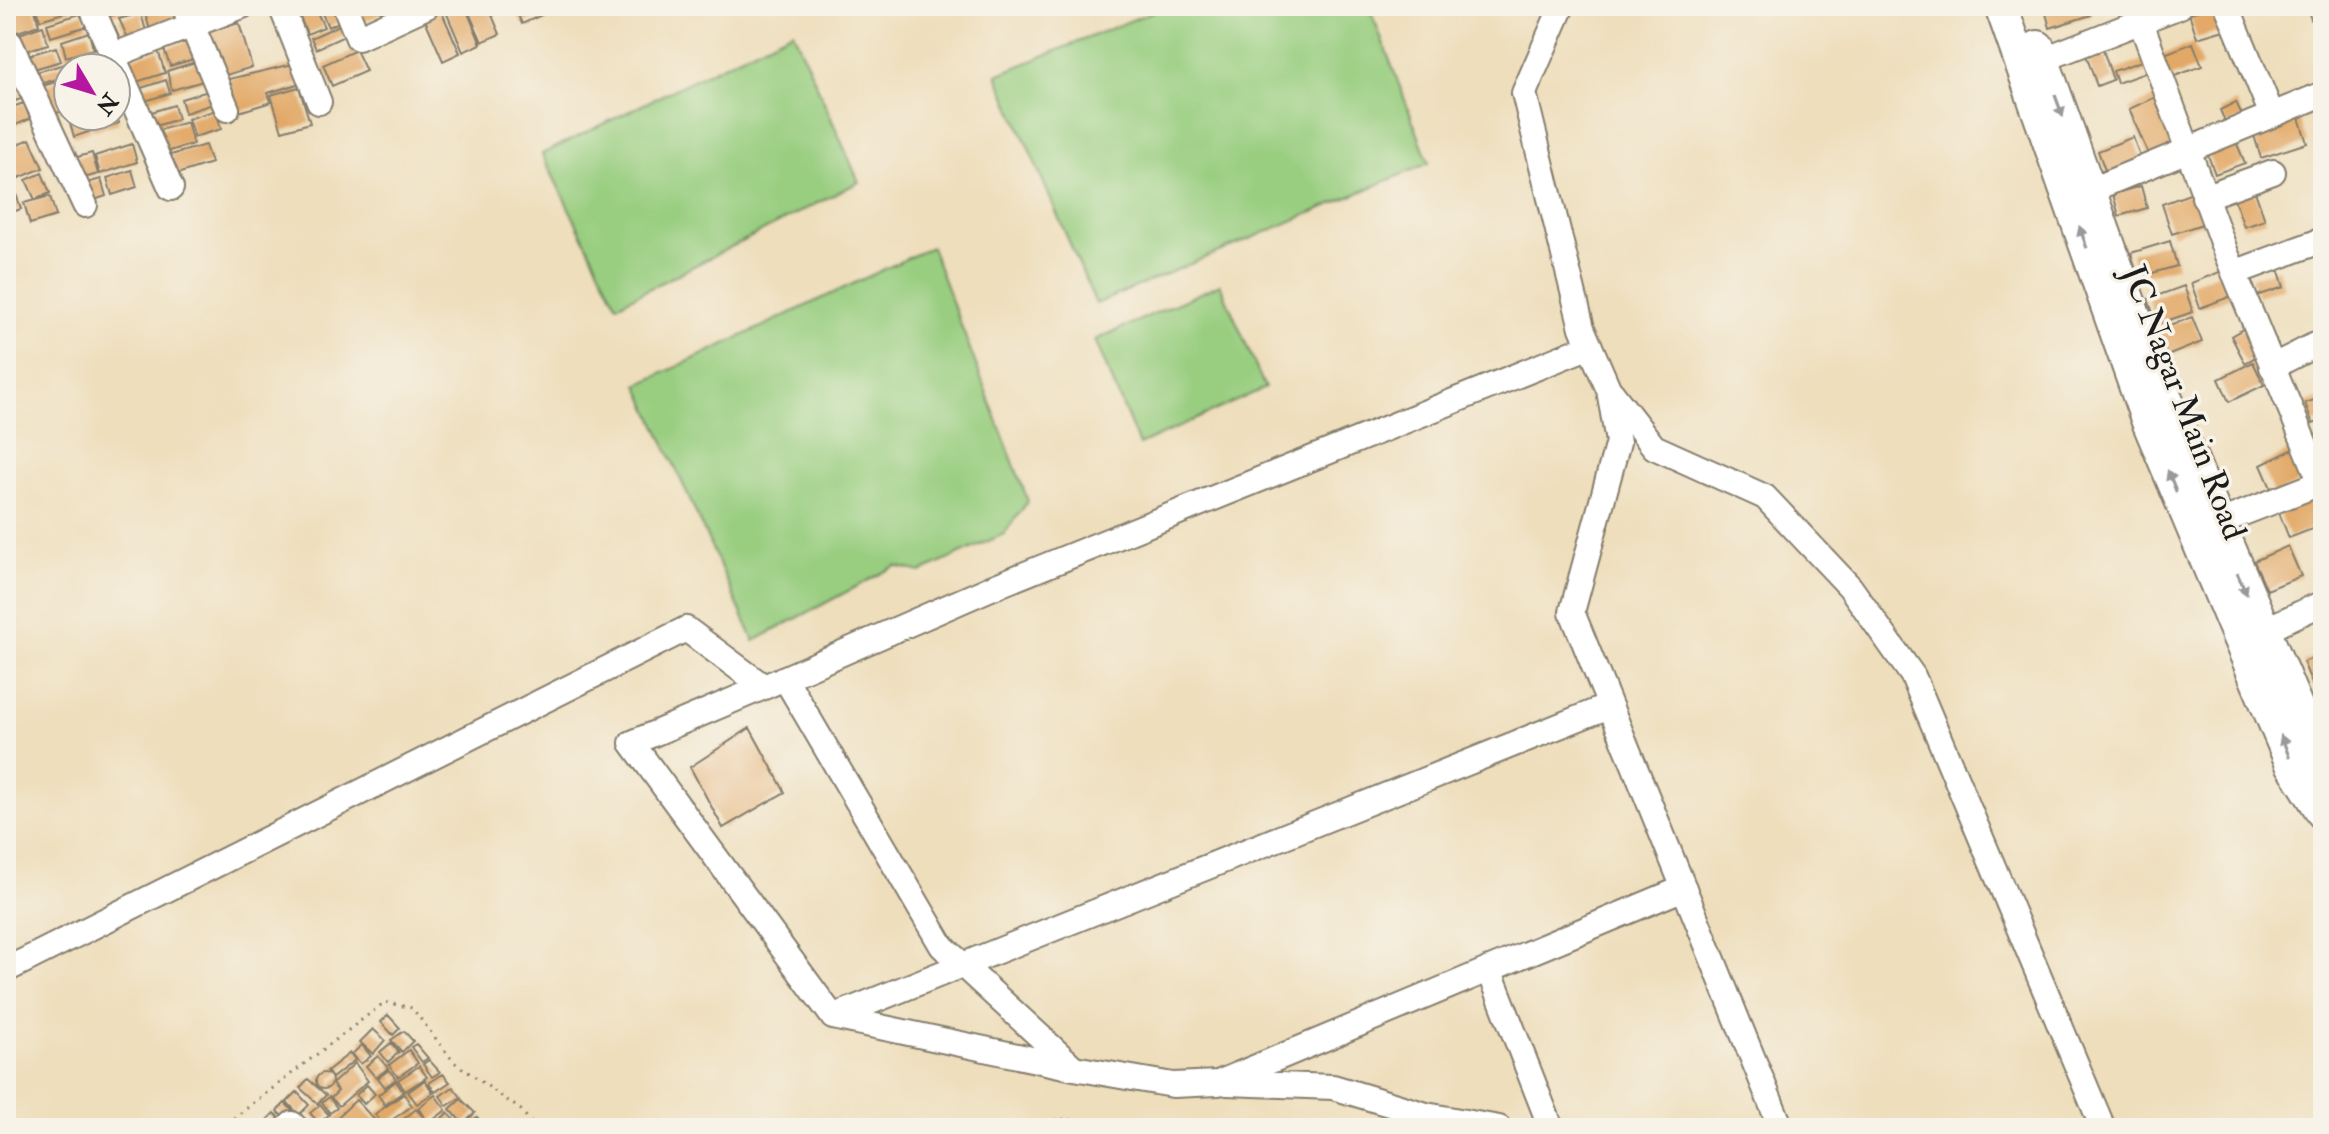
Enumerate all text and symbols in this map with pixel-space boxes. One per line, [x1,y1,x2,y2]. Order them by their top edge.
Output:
north arrow [52,52,132,132]
text: N [90,87,125,120]
one-way arrow [2054,94,2066,118]
one-way arrow [2076,224,2088,248]
street label: JC Nagar Main Road [2111,258,2256,546]
one-way arrow [2166,469,2179,493]
one-way arrow [2235,572,2249,596]
one-way arrow [2278,734,2291,758]

